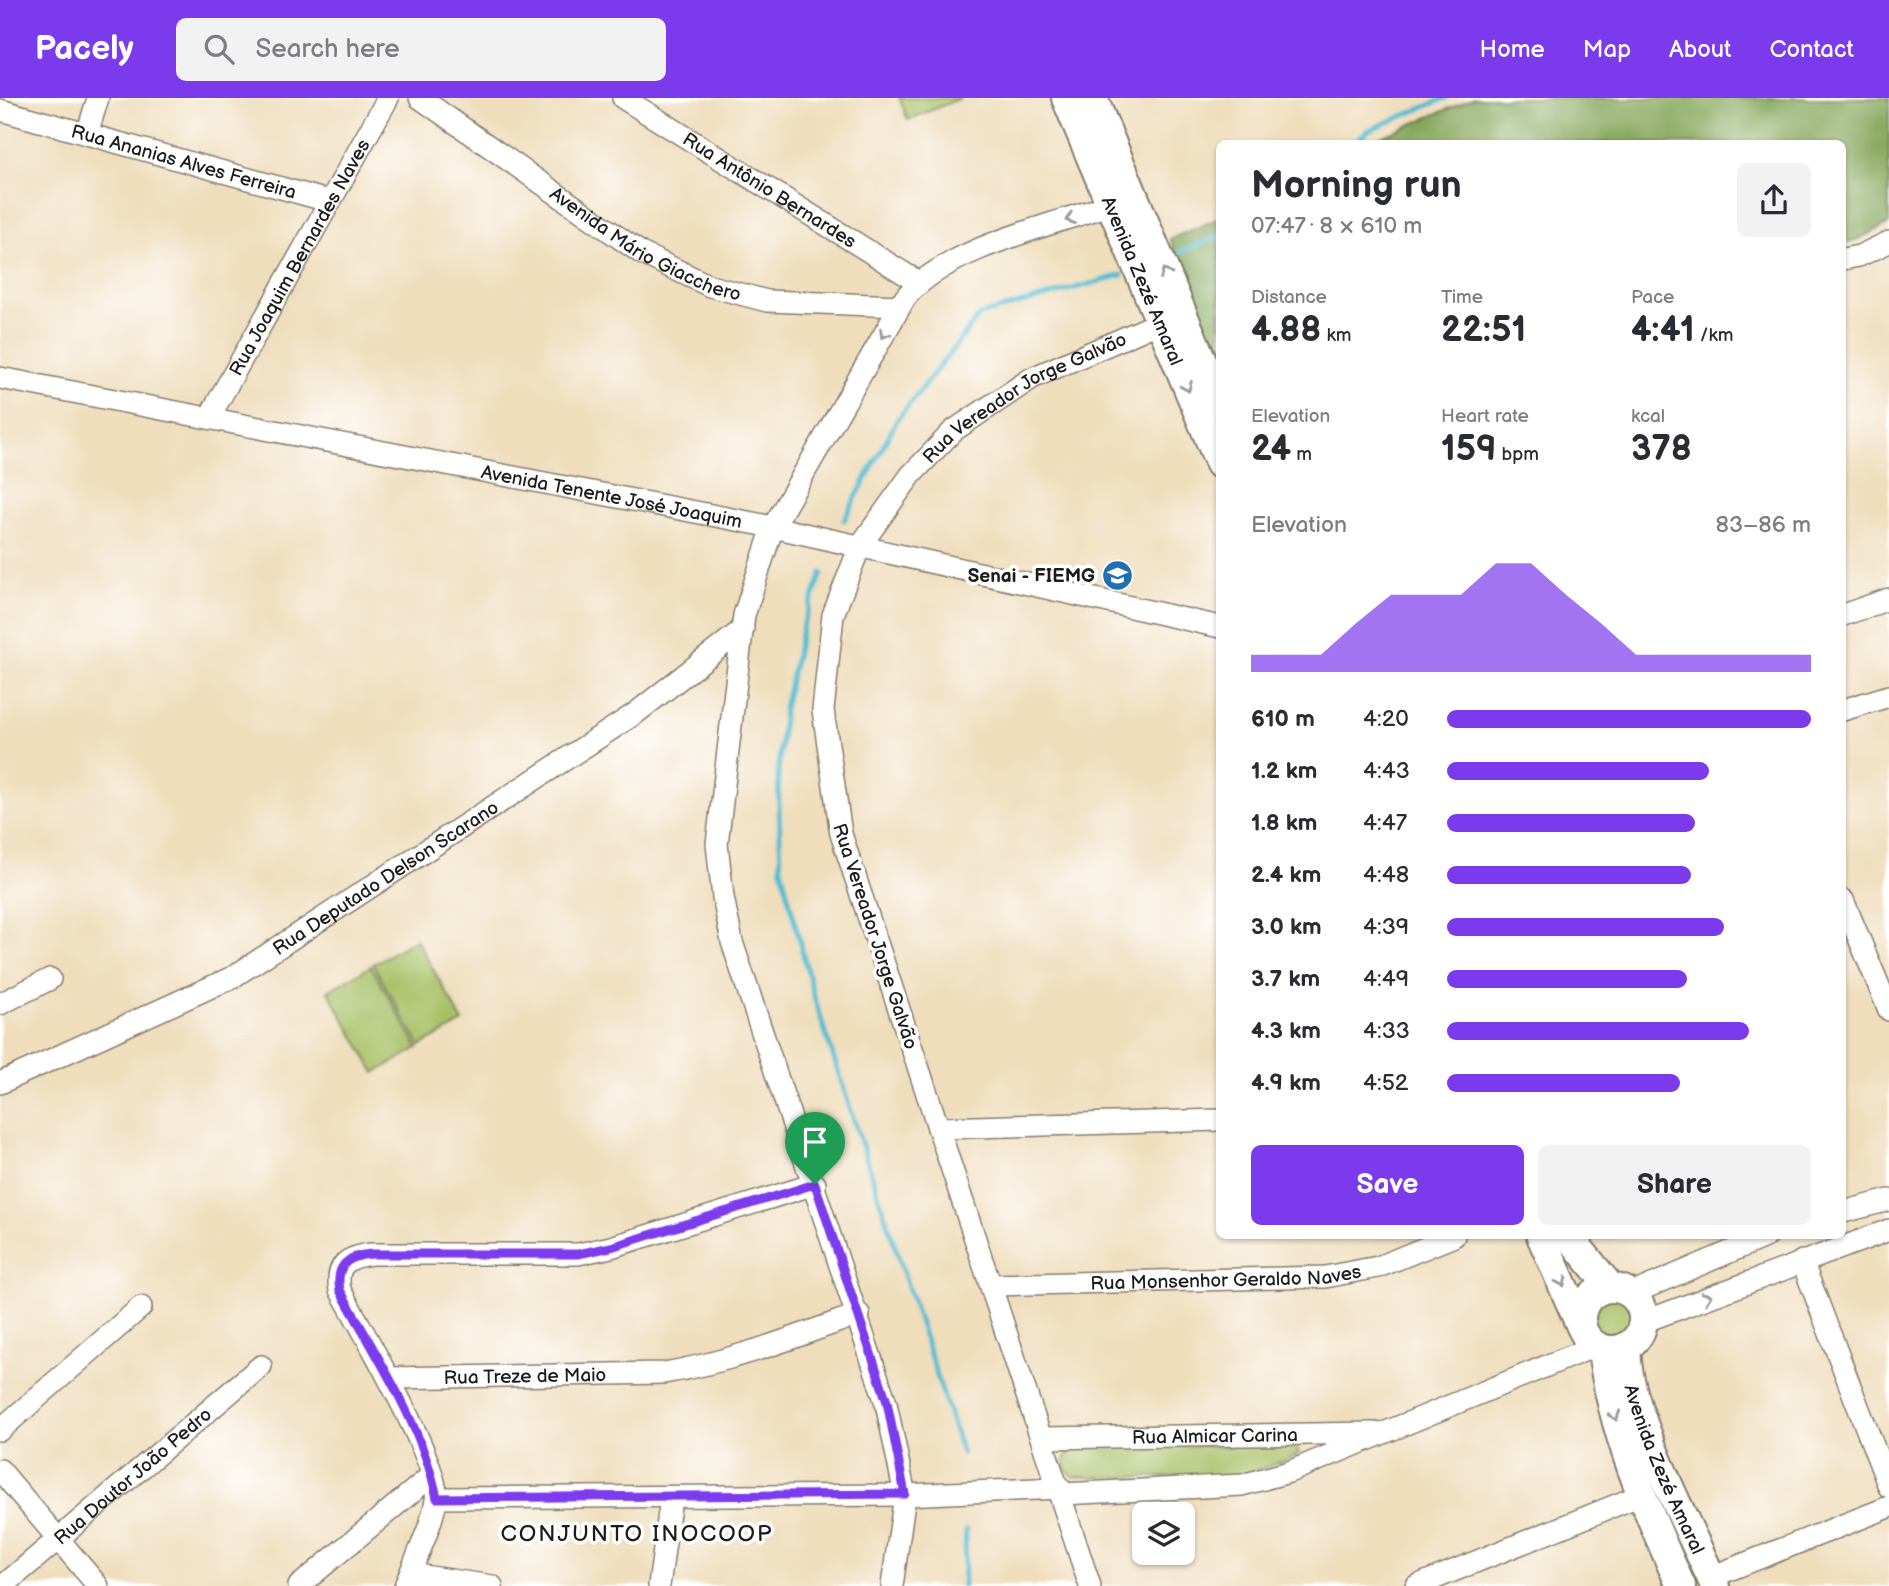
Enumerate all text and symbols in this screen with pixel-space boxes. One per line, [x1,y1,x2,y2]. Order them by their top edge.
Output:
search box [176,18,666,81]
text: Pacely [35,29,134,69]
icon: search [200,30,238,68]
text: Search here [256,34,400,65]
text: Home [1480,35,1545,64]
text: Map [1583,35,1631,64]
text: About [1669,35,1731,64]
text: Contact [1769,35,1854,64]
street label: Rua Ananias Alves Ferreira [69,120,299,205]
street label: Rua Antônio Bernardes [678,128,860,254]
street label: Rua Joaquim Bernardes Naves [225,136,376,380]
text: Morning run [1251,163,1462,208]
button: share [1737,163,1811,237]
street label: Avenida Mário Giacchero [545,183,743,307]
street label: Avenida Zezé Amaral [1096,193,1187,369]
one-way arrow [1064,211,1076,225]
text: 07:47 · 8 × 610 m [1251,212,1422,240]
one-way arrow [1160,268,1174,280]
text: Distance [1251,286,1327,309]
text: Time [1441,286,1483,309]
text: Pace [1631,286,1674,309]
text: 4.88 [1251,309,1321,352]
text: 22:51 [1441,309,1526,352]
text: 4:41 [1631,309,1695,352]
text: km [1321,324,1352,347]
text: /km [1695,324,1733,347]
one-way arrow [879,327,892,339]
street label: Rua Vereador Jorge Galvão [919,328,1130,469]
one-way arrow [1179,380,1193,392]
text: Elevation [1251,405,1330,428]
text: Heart rate [1441,405,1529,428]
text: kcal [1631,405,1665,428]
text: 24 [1251,428,1291,471]
text: 159 [1441,428,1496,471]
text: 378 [1631,428,1692,471]
text: m [1291,443,1312,466]
text: bpm [1496,443,1539,466]
street label: Avenida Tenente José Joaquim [479,461,744,534]
text: Elevation [1251,511,1347,539]
text: 83–86 m [1716,511,1811,539]
school or university icon: Senai - FIEMG [1101,558,1135,592]
place label: Senai - FIEMG [968,565,1095,588]
text: 610 m [1251,705,1315,733]
text: 4:20 [1363,705,1409,733]
text: 1.2 km [1251,757,1317,785]
text: 4:43 [1363,757,1410,785]
street label: Rua Deputado Delson Scarano [269,796,503,961]
text: 1.8 km [1251,809,1317,837]
text: 4:47 [1363,809,1407,837]
street label: Rua Vereador Jorge Galvão [827,821,922,1052]
text: 2.4 km [1251,861,1321,889]
text: 4:48 [1363,861,1409,889]
text: 3.0 km [1251,913,1322,941]
text: 4:39 [1363,913,1409,941]
text: 3.7 km [1251,965,1320,993]
text: 4:49 [1363,965,1409,993]
text: 4.3 km [1251,1017,1321,1045]
text: 4:33 [1363,1017,1410,1045]
text: 4.9 km [1251,1069,1321,1097]
text: 4:52 [1363,1069,1408,1097]
pin [785,1112,845,1184]
icon: arrive [796,1123,834,1161]
button: Save [1251,1145,1524,1225]
button: Share [1538,1145,1811,1225]
street label: Rua Monsenhor Geraldo Naves [1090,1260,1363,1296]
one-way arrow [1554,1275,1568,1288]
one-way arrow [1700,1292,1712,1306]
street label: Rua Treze de Maio [443,1364,607,1390]
street label: Avenida Zezé Amaral [1619,1382,1709,1558]
street label: Rua Doutor João Pedro [50,1403,217,1550]
one-way arrow [1607,1409,1621,1421]
street label: Rua Almicar Carina [1132,1424,1298,1450]
map controls [1132,1502,1195,1565]
button: layers [1132,1502,1195,1565]
district label: CONJUNTO INOCOOP [500,1520,774,1548]

